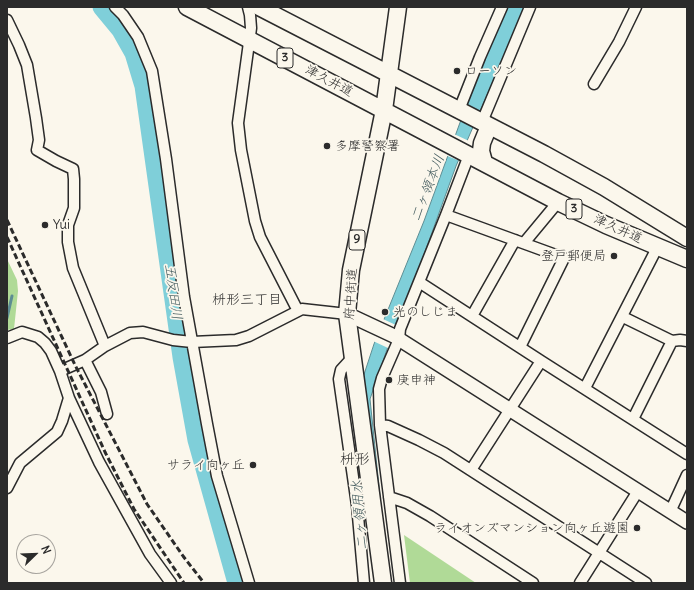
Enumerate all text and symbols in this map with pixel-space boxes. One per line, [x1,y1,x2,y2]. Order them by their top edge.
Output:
road number: 3 [277,48,293,68]
street label: 津久井道 [302,62,356,100]
place label: ローソン [465,63,517,79]
marker: ローソン [452,66,462,76]
place label: 多摩警察署 [335,138,400,154]
marker: 多摩警察署 [322,141,332,151]
water label: 二ヶ領本川 [408,152,448,224]
road number: 3 [566,199,582,219]
street label: 津久井道 [591,211,645,247]
place label: Yui [53,217,70,233]
marker: Yui [40,220,50,230]
road number: 9 [349,230,365,250]
place label: 登戸郵便局 [541,248,606,264]
marker: 登戸郵便局 [609,251,619,261]
water label: 五反田川 [161,263,185,321]
street label: 府中街道 [341,268,361,320]
district label: 枡形三丁目 [212,292,282,308]
place label: 光のしじま [393,304,458,320]
marker: 光のしじま [380,307,390,317]
place label: 庚申神 [397,372,436,388]
marker: 庚申神 [384,375,394,385]
district label: 枡形 [340,451,370,469]
place label: サライ向ヶ丘 [167,457,245,473]
marker: サライ向ヶ丘 [248,460,258,470]
water label: 二ヶ領用水 [349,479,371,551]
place label: ライオンズマンション向ヶ丘遊園 [434,520,629,536]
marker: ライオンズマンション向ヶ丘遊園 [632,523,642,533]
north arrow [16,534,56,574]
text: N [38,543,54,556]

